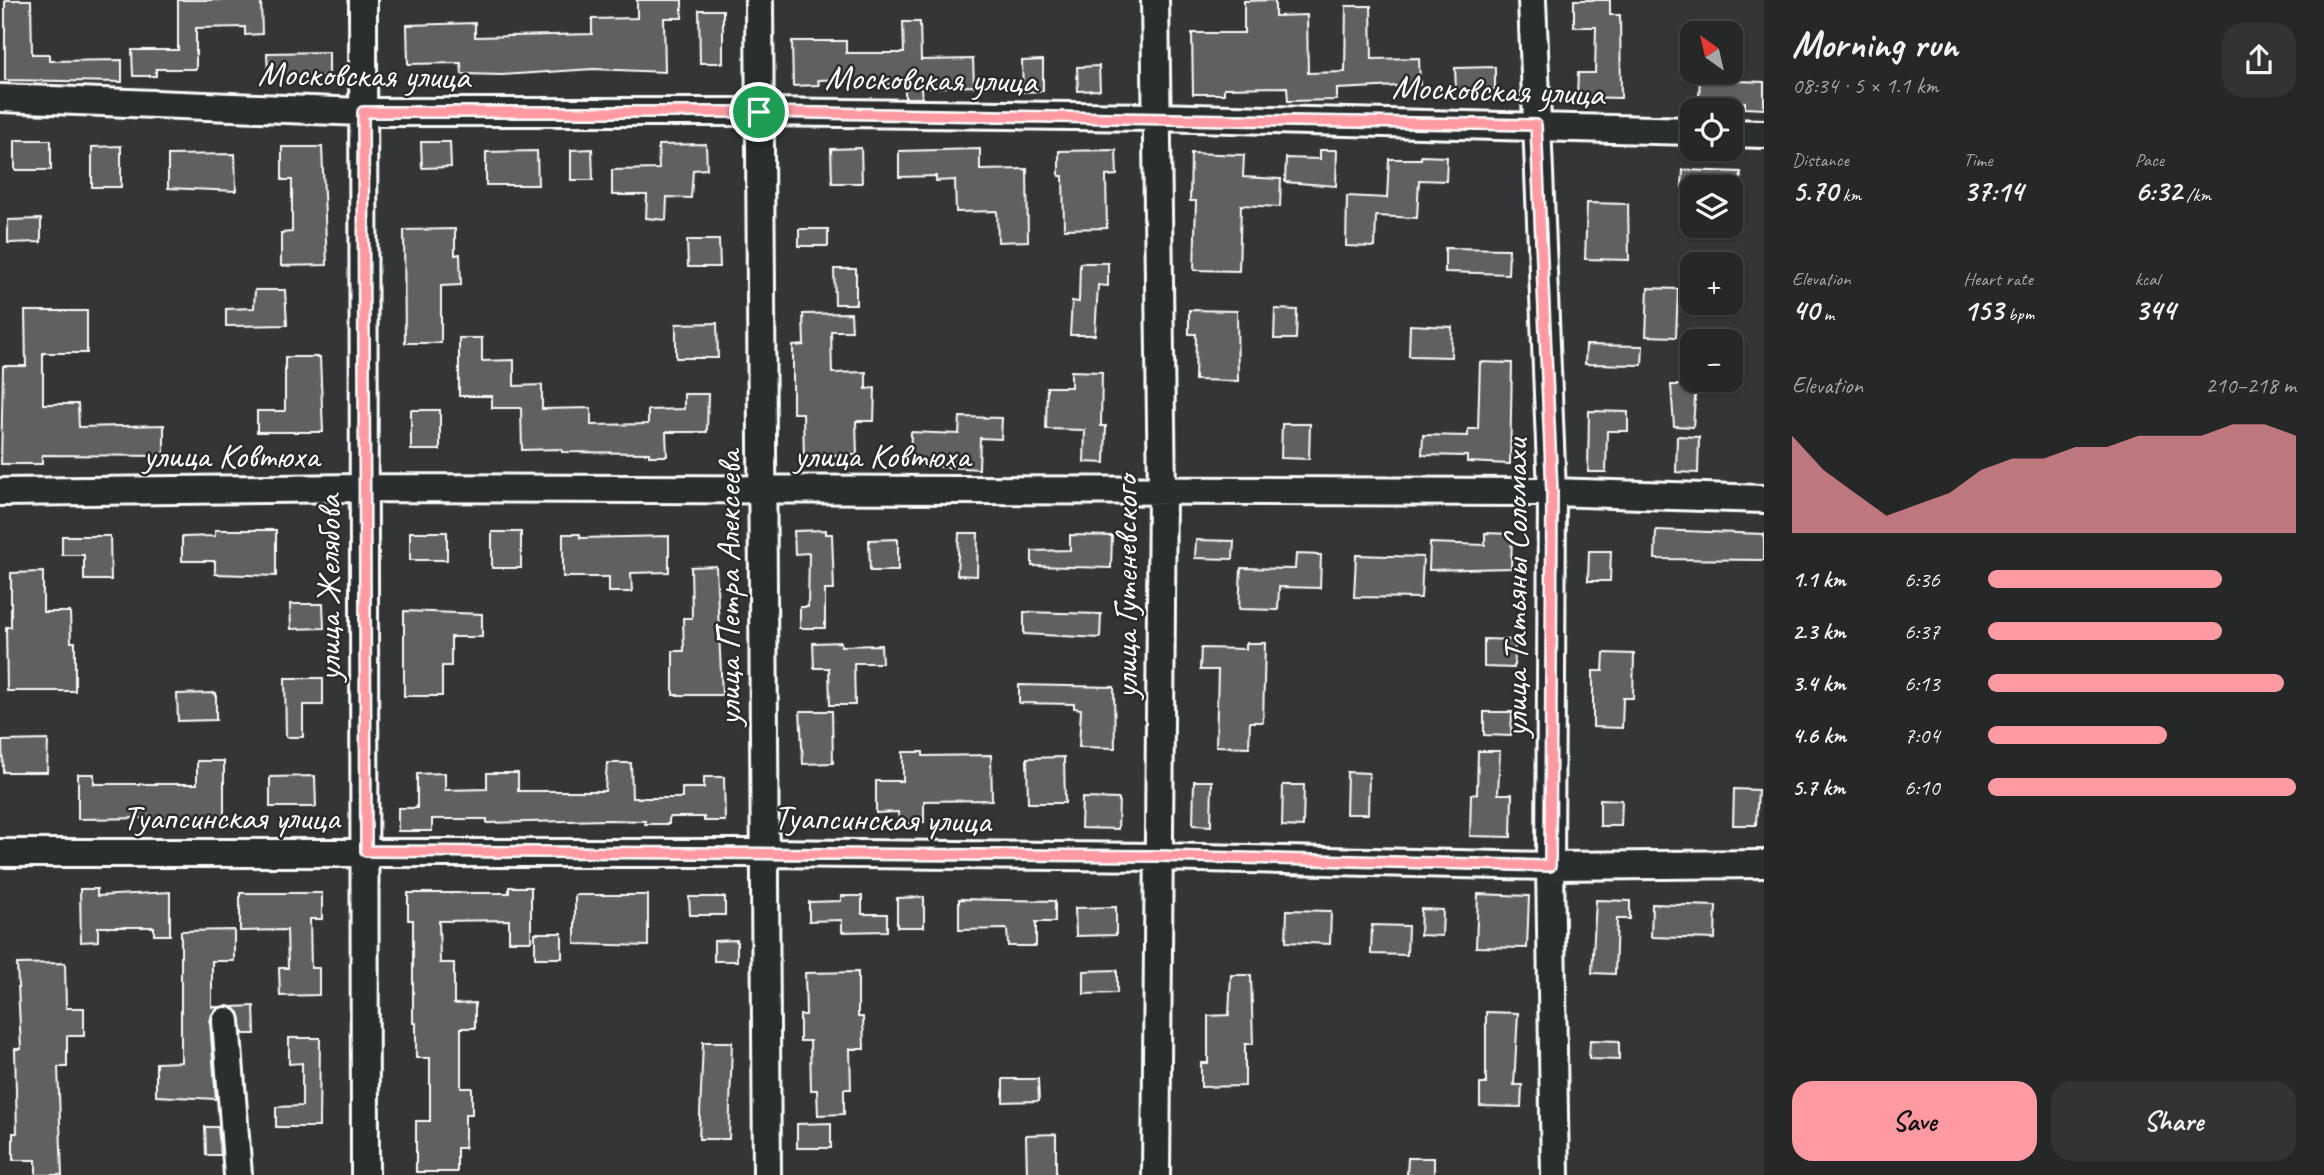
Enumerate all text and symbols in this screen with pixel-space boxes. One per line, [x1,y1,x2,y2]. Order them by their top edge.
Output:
north arrow [1680,21,1743,84]
map controls [1680,21,1743,392]
text: Morning run [1792,21,1958,68]
button: share [2222,23,2296,97]
street label: Московская улица [258,51,473,99]
street label: Московская улица [825,55,1040,103]
street label: Московская улица [1391,64,1607,116]
text: 08:34 · 5 × 1.1 km [1792,71,1938,100]
pin [729,82,789,142]
icon: arrive [740,93,778,131]
button: locate [1680,98,1743,161]
text: Distance [1792,148,1849,172]
text: Time [1963,148,1992,172]
text: Pace [2135,148,2164,172]
text: 5.70 [1792,172,1838,210]
text: 37:14 [1963,172,2023,210]
text: 6:32 [2135,172,2182,210]
button: layers [1680,175,1743,238]
text: km [1838,183,1861,207]
text: /km [2182,183,2211,207]
button: + [1680,252,1743,315]
text: Elevation [1792,267,1850,291]
text: Heart rate [1963,267,2033,291]
text: kcal [2135,267,2160,291]
text: 40 [1792,291,1819,329]
text: 153 [1963,291,2003,329]
text: 344 [2135,291,2175,329]
text: m [1819,302,1834,326]
text: bpm [2003,302,2034,326]
button: − [1680,329,1743,392]
text: Elevation [1792,371,1863,400]
text: 210–218 m [2205,371,2296,400]
street label: улица Ковтюха [141,433,322,478]
street label: улица Ковтюха [792,433,973,478]
street label: улица Татьяны Соломахи [1493,437,1538,739]
street label: улица Петра Алексеева [706,448,751,728]
street label: улица Гутеневского [1103,472,1148,701]
street label: улица Желябова [306,492,351,683]
text: 1.1 km [1792,565,1846,594]
text: 6:36 [1904,565,1940,594]
text: 2.3 km [1792,617,1846,646]
text: 6:37 [1904,617,1940,646]
text: 3.4 km [1792,669,1846,698]
text: 6:13 [1904,669,1940,698]
text: 4.6 km [1792,721,1846,750]
text: 7:04 [1904,721,1940,750]
text: 5.7 km [1792,773,1845,802]
text: 6:10 [1904,773,1940,802]
street label: Туапсинская улица [122,795,342,840]
street label: Туапсинская улица [773,795,993,843]
button: Save [1792,1081,2037,1161]
button: Share [2051,1081,2296,1161]

